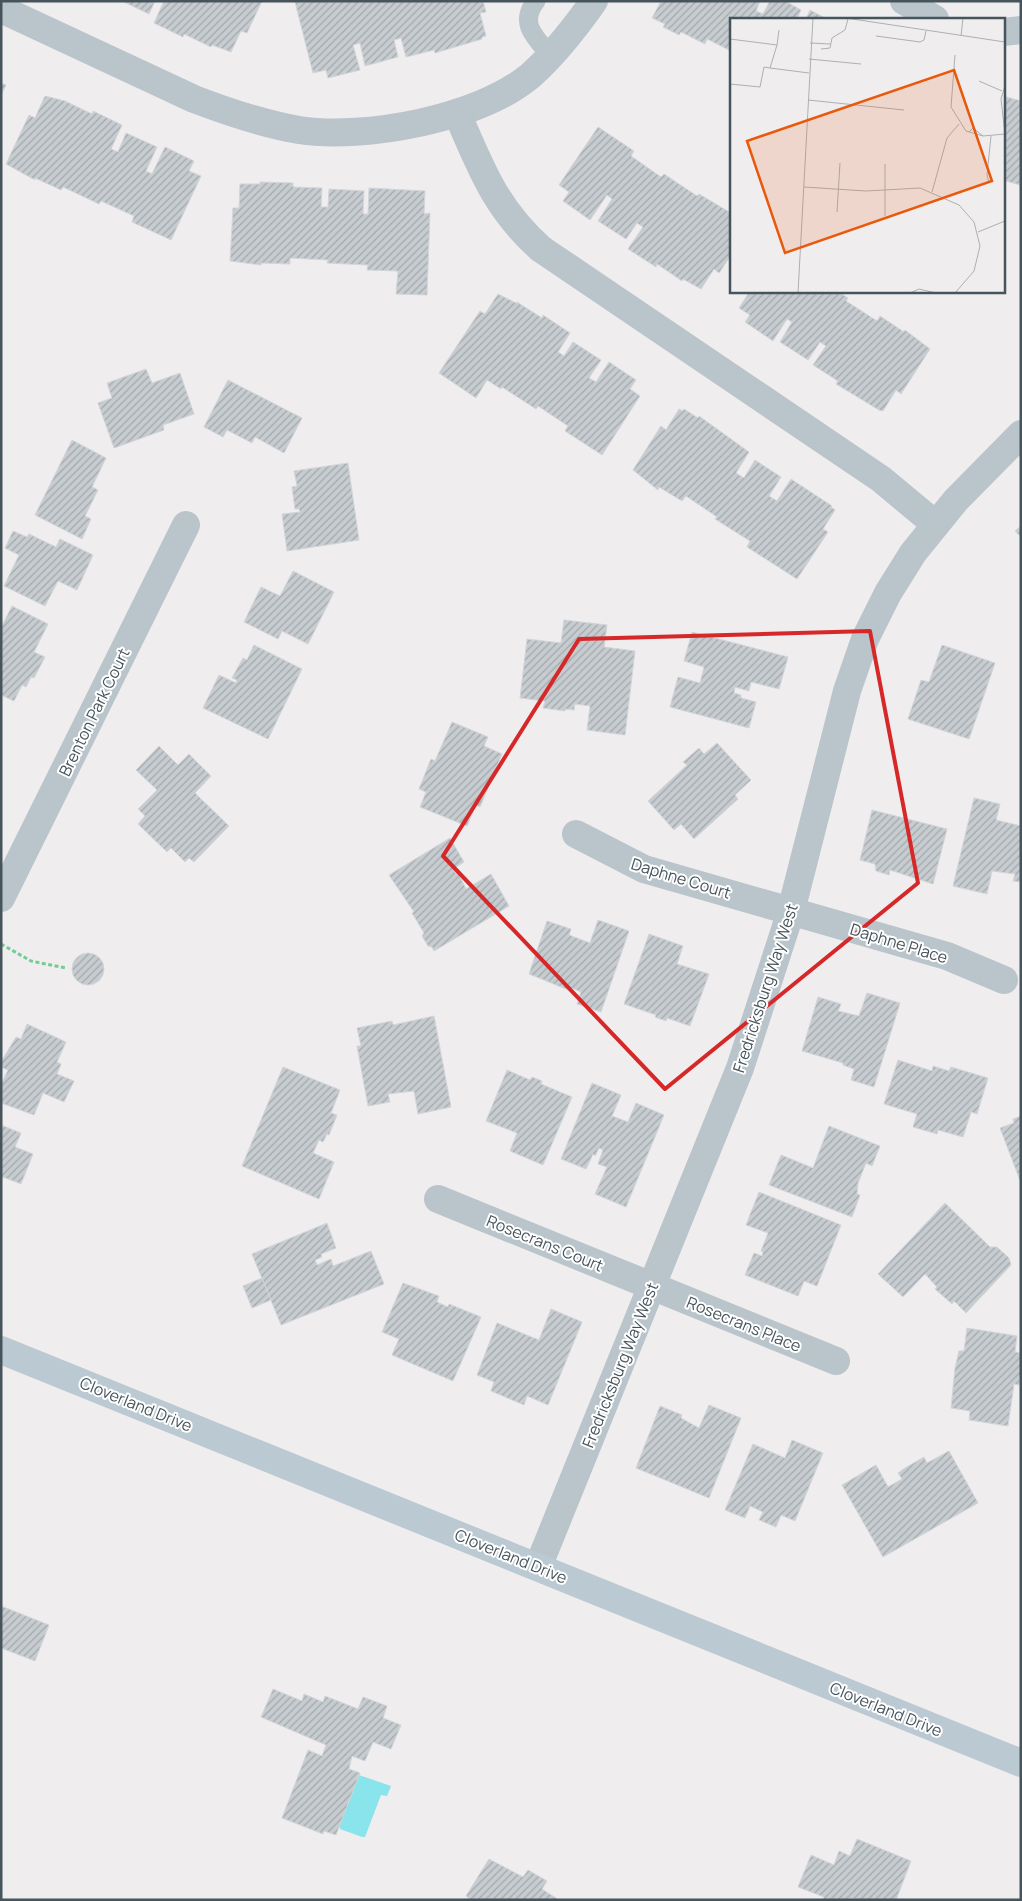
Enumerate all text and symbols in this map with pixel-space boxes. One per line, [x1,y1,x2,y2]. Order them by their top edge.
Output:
inset map [730,18,1004,292]
street label: Brenton Park Court [53,644,135,780]
street label: Daphne Court [628,852,734,904]
street label: Fredricksburg Way West [727,901,803,1075]
street label: Daphne Place [848,918,950,968]
street label: Rosecrans Court [483,1210,607,1276]
street label: Fredricksburg Way West [577,1279,663,1451]
street label: Rosecrans Place [683,1291,805,1357]
street label: Cloverland Drive [77,1371,195,1437]
street label: Cloverland Drive [452,1523,570,1589]
street label: Cloverland Drive [827,1676,945,1742]

